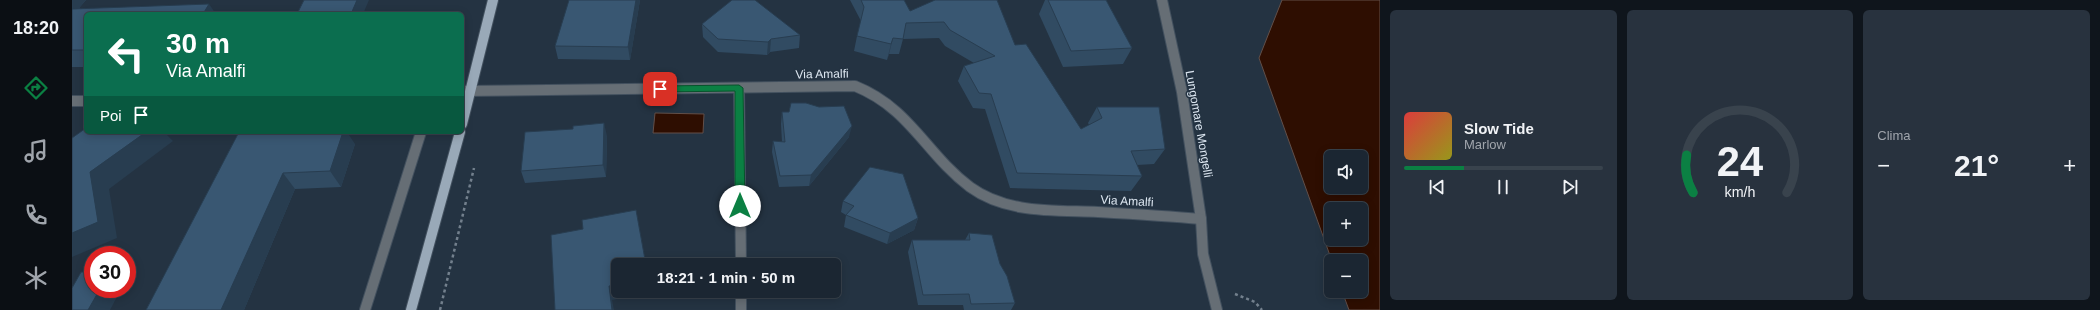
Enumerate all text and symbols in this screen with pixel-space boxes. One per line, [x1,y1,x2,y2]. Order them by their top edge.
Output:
text: 18:20 [13,18,59,38]
icon: left [100,28,152,80]
text: 30 m [166,28,230,59]
text: Via Amalfi [166,61,246,81]
street label: Via Amalfi [795,67,849,81]
street label: Lungomare Mongelli [1183,69,1215,179]
pin [643,72,677,106]
icon: directions [22,74,50,102]
icon: arrive [649,78,671,100]
icon: arrive [130,104,152,126]
text: Poi [100,107,122,124]
text: Slow Tide [1464,120,1534,137]
text: Clima [1877,128,1911,143]
icon: music [22,137,50,165]
text: Marlow [1464,137,1506,152]
text: 24 [1717,138,1763,185]
text: 21° [1954,149,1999,182]
map controls [1324,150,1368,298]
button: sound [1324,150,1368,194]
text: − [1877,153,1890,178]
text: + [2063,153,2076,178]
icon: previous [1426,176,1448,198]
icon: pause [1492,176,1514,198]
icon: next [1559,176,1581,198]
text: km/h [1725,184,1756,200]
position arrow [719,185,761,227]
street label: Via Amalfi [1100,193,1154,209]
icon: phone [22,201,50,229]
button: + [1324,202,1368,246]
speed limit sign: 30 [84,246,136,298]
button: − [1324,254,1368,298]
icon: climate [22,264,50,292]
text: 18:21 · 1 min · 50 m [657,269,795,286]

